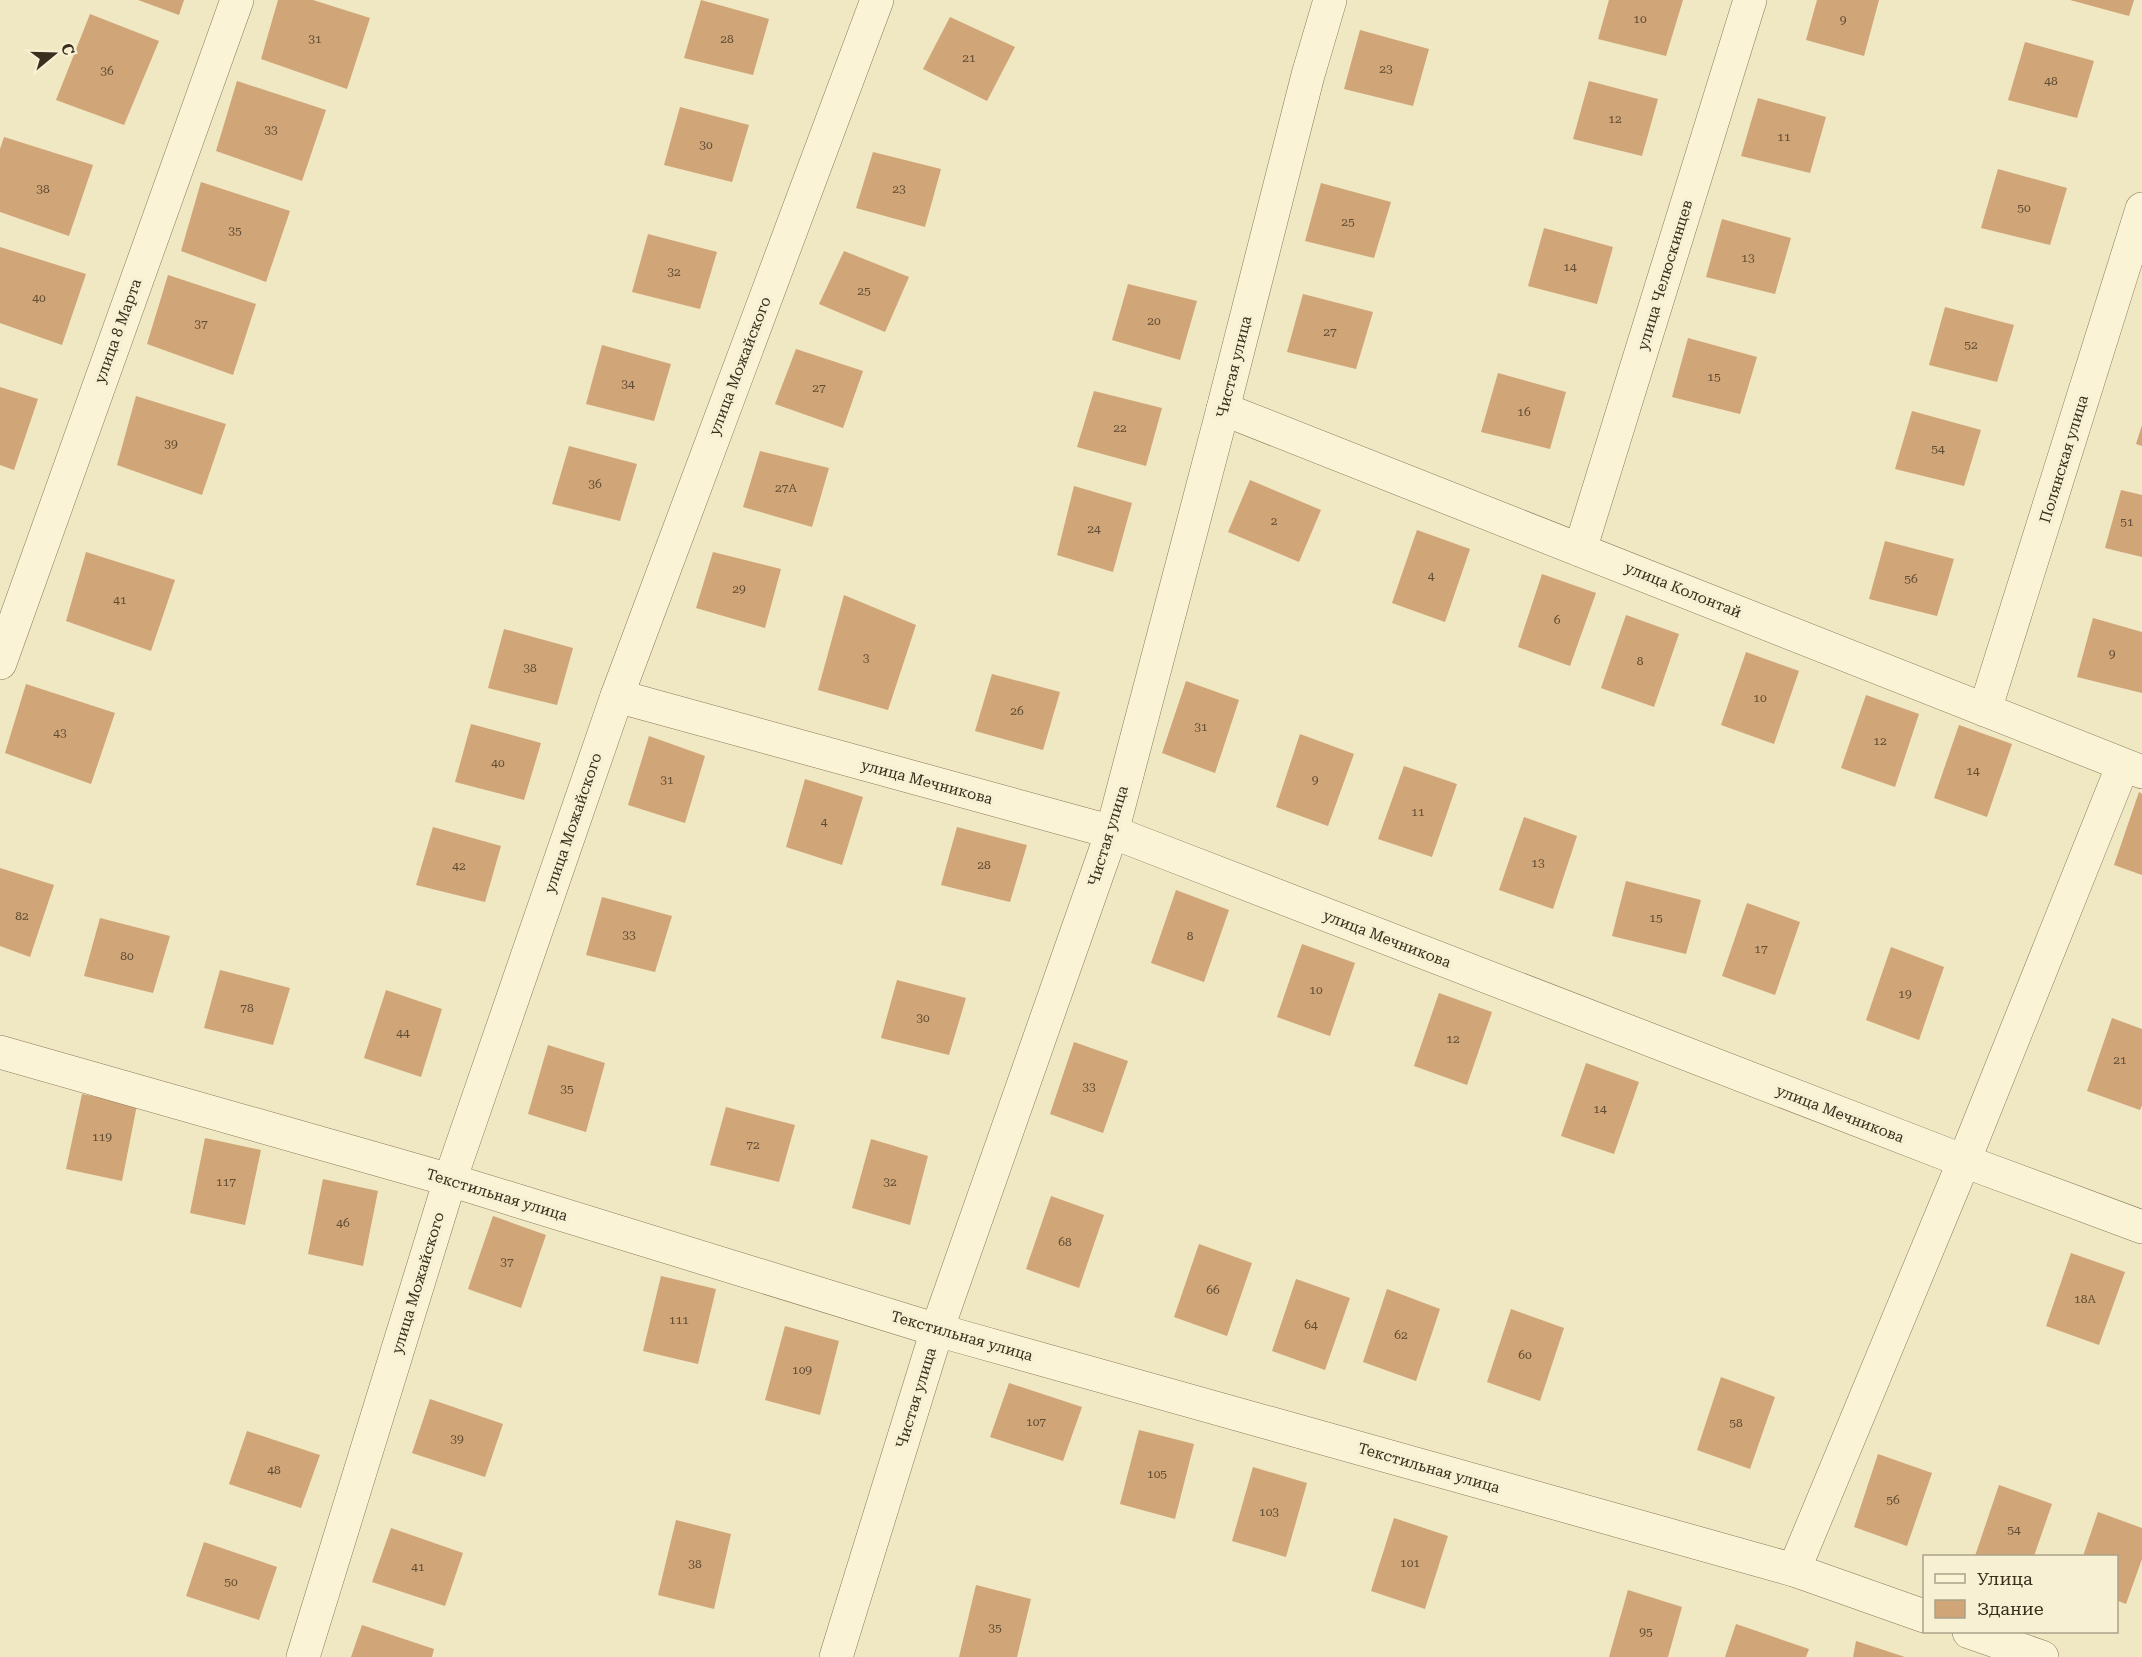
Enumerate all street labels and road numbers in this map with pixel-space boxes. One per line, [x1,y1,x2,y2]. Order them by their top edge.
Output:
street label: улица Челюскинцев [1634,198,1696,352]
street label: улица 8 Марта [91,276,145,386]
street label: улица Можайского [705,294,775,438]
street label: Чистая улица [1213,314,1255,420]
street label: Полянская улица [2036,393,2092,525]
street label: улица Колонтай [1622,558,1744,622]
street label: улица Можайского [541,750,605,896]
street label: улица Мечникова [859,756,995,808]
street label: Чистая улица [1084,783,1132,889]
street label: улица Мечникова [1320,906,1454,972]
street label: улица Мечникова [1773,1081,1907,1147]
street label: Текстильная улица [424,1165,570,1225]
street label: улица Можайского [388,1210,448,1356]
street label: Текстильная улица [889,1307,1035,1365]
street label: Чистая улица [892,1345,940,1451]
street label: Текстильная улица [1356,1439,1502,1497]

